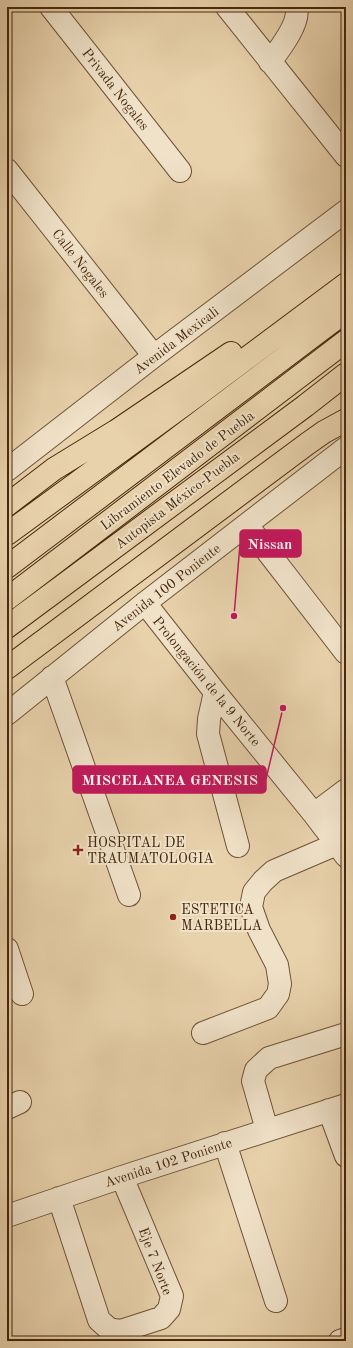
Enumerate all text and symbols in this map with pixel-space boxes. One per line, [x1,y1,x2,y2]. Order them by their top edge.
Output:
street label: Privada Nogales [79,46,151,133]
street label: Calle Nogales [49,227,111,301]
street label: Avenida Mexicali [132,304,222,377]
street label: Libramiento Elevado de Puebla [98,408,257,533]
street label: Autopista México-Puebla [113,450,242,552]
callout: Nissan [240,530,301,557]
text: Nissan [248,538,292,553]
street label: Avenida 100 Poniente [110,541,223,634]
street label: Prolongación de la 9 Norte [150,614,263,749]
callout: MISCELANEA GENESIS [73,766,266,793]
text: MISCELANEA GENESIS [82,774,258,789]
place label: HOSPITAL DE TRAUMATOLOGIA [87,836,214,866]
marker: HOSPITAL DE TRAUMATOLOGIA [72,844,84,856]
place label: ESTETICA MARBELLA [181,903,263,933]
marker: ESTETICA MARBELLA [168,912,178,922]
street label: Avenida 102 Poniente [103,1136,234,1190]
street label: Eje 7 Norte [136,1226,174,1297]

